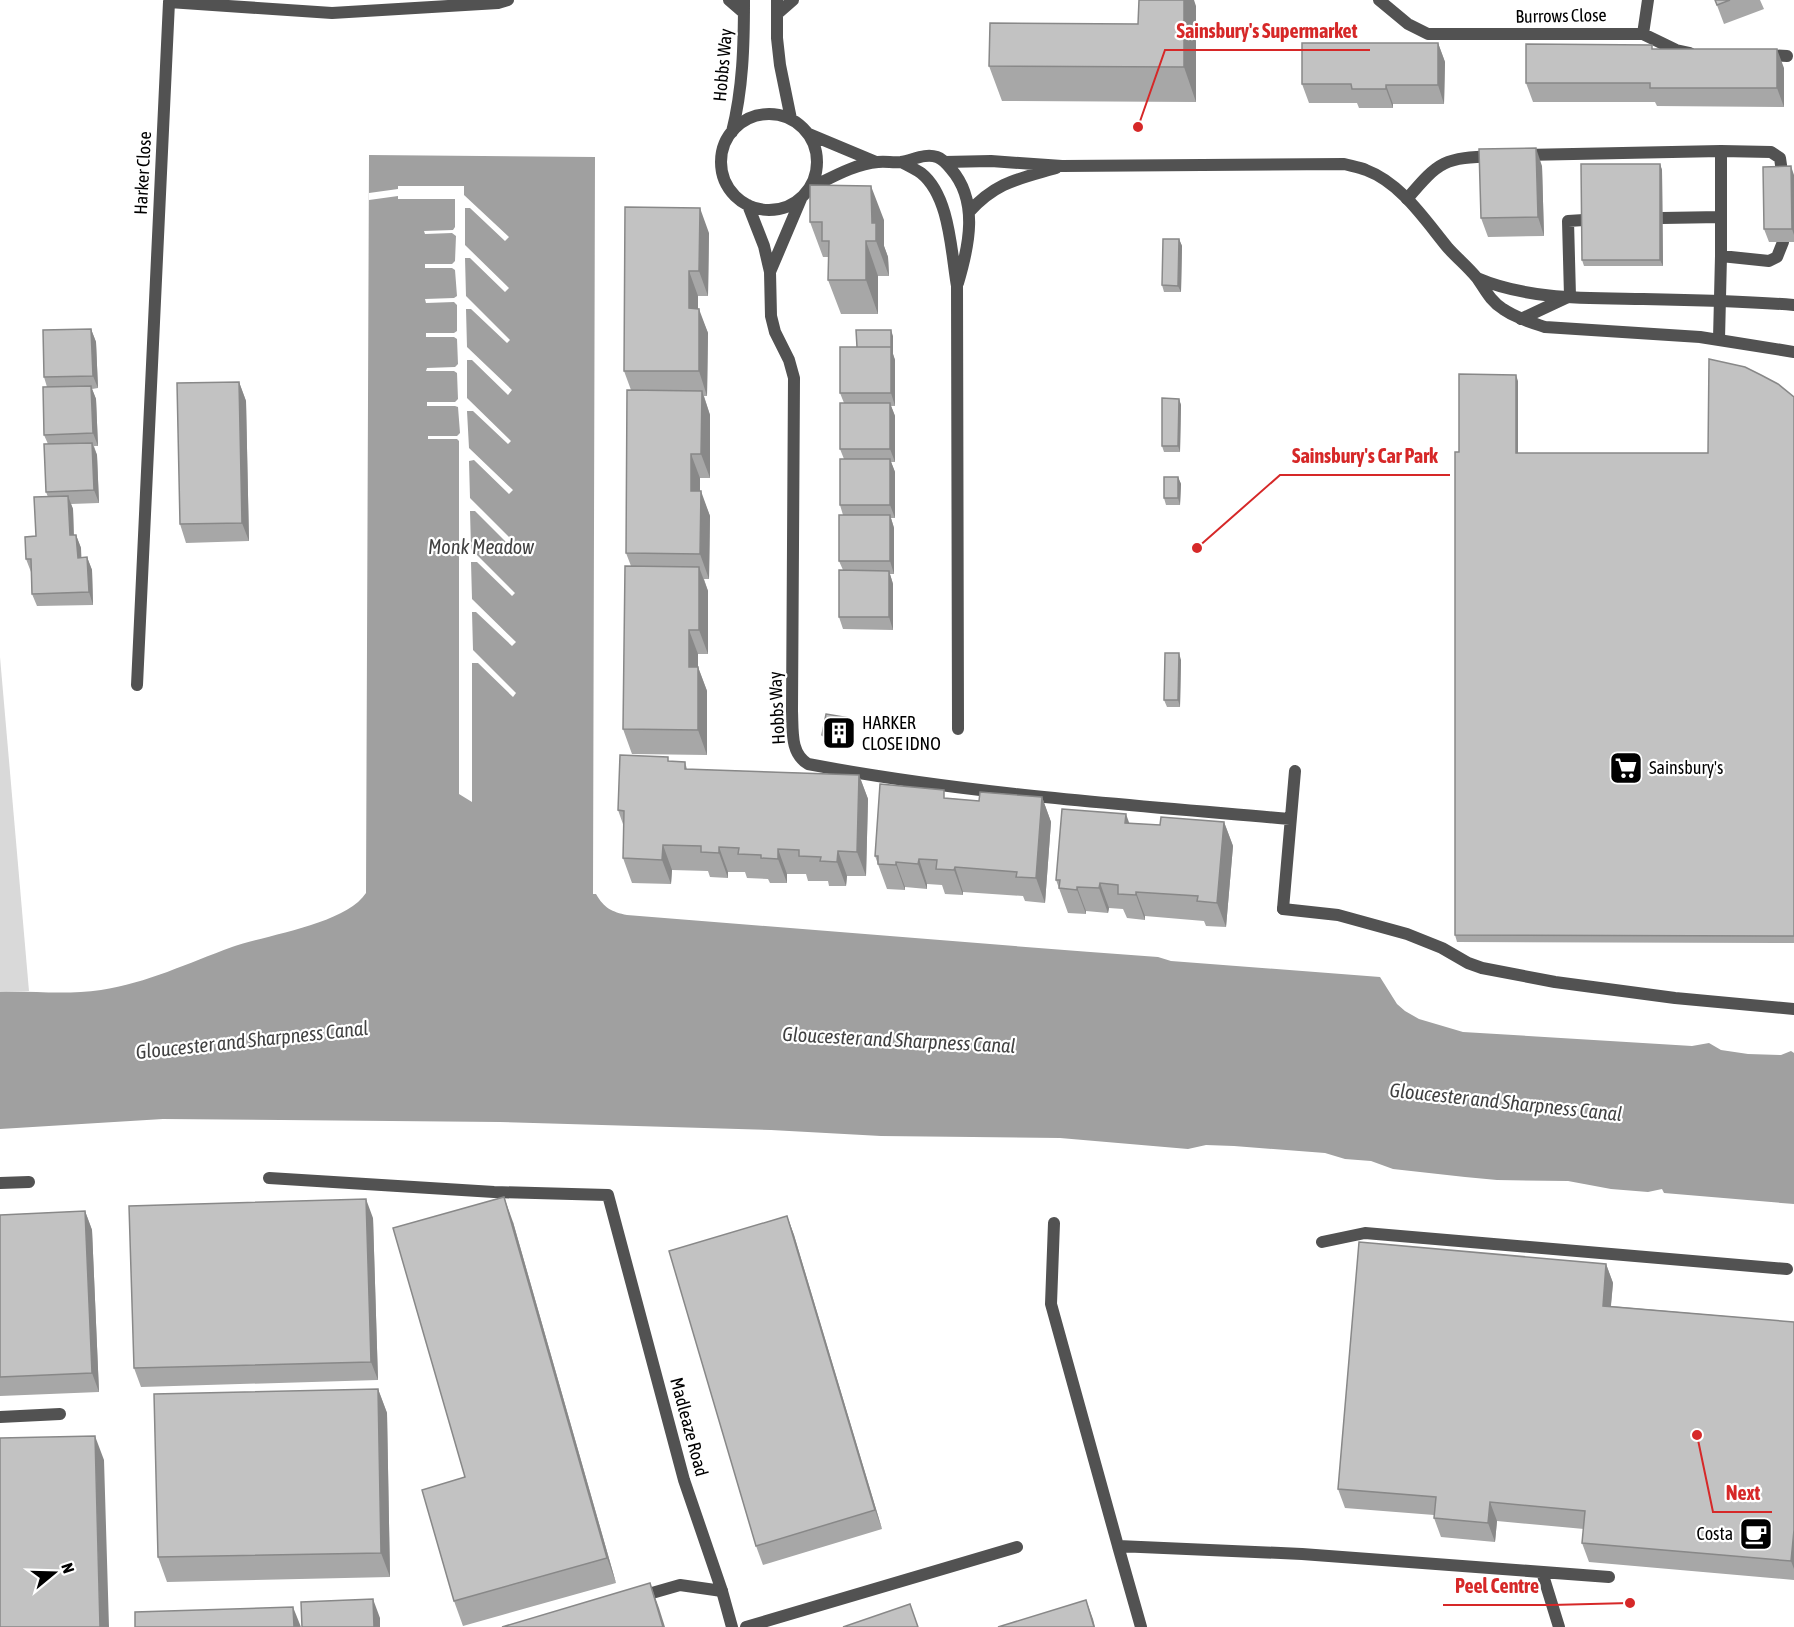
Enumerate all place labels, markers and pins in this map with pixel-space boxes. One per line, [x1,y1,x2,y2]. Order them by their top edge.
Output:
callout: Sainsbury's Supermarket [1165,12,1370,50]
callout: Sainsbury's Car Park [1280,437,1450,475]
place label: HARKER CLOSE IDNO [862,712,941,754]
building icon: HARKER CLOSE IDNO [821,715,857,751]
supermarket icon: Sainsbury's [1608,750,1644,786]
place label: Sainsbury's [1649,757,1723,778]
callout: Next [1713,1474,1772,1512]
cafe icon: Costa [1738,1516,1774,1552]
place label: Costa [1697,1523,1733,1544]
callout: Peel Centre [1443,1567,1551,1605]

